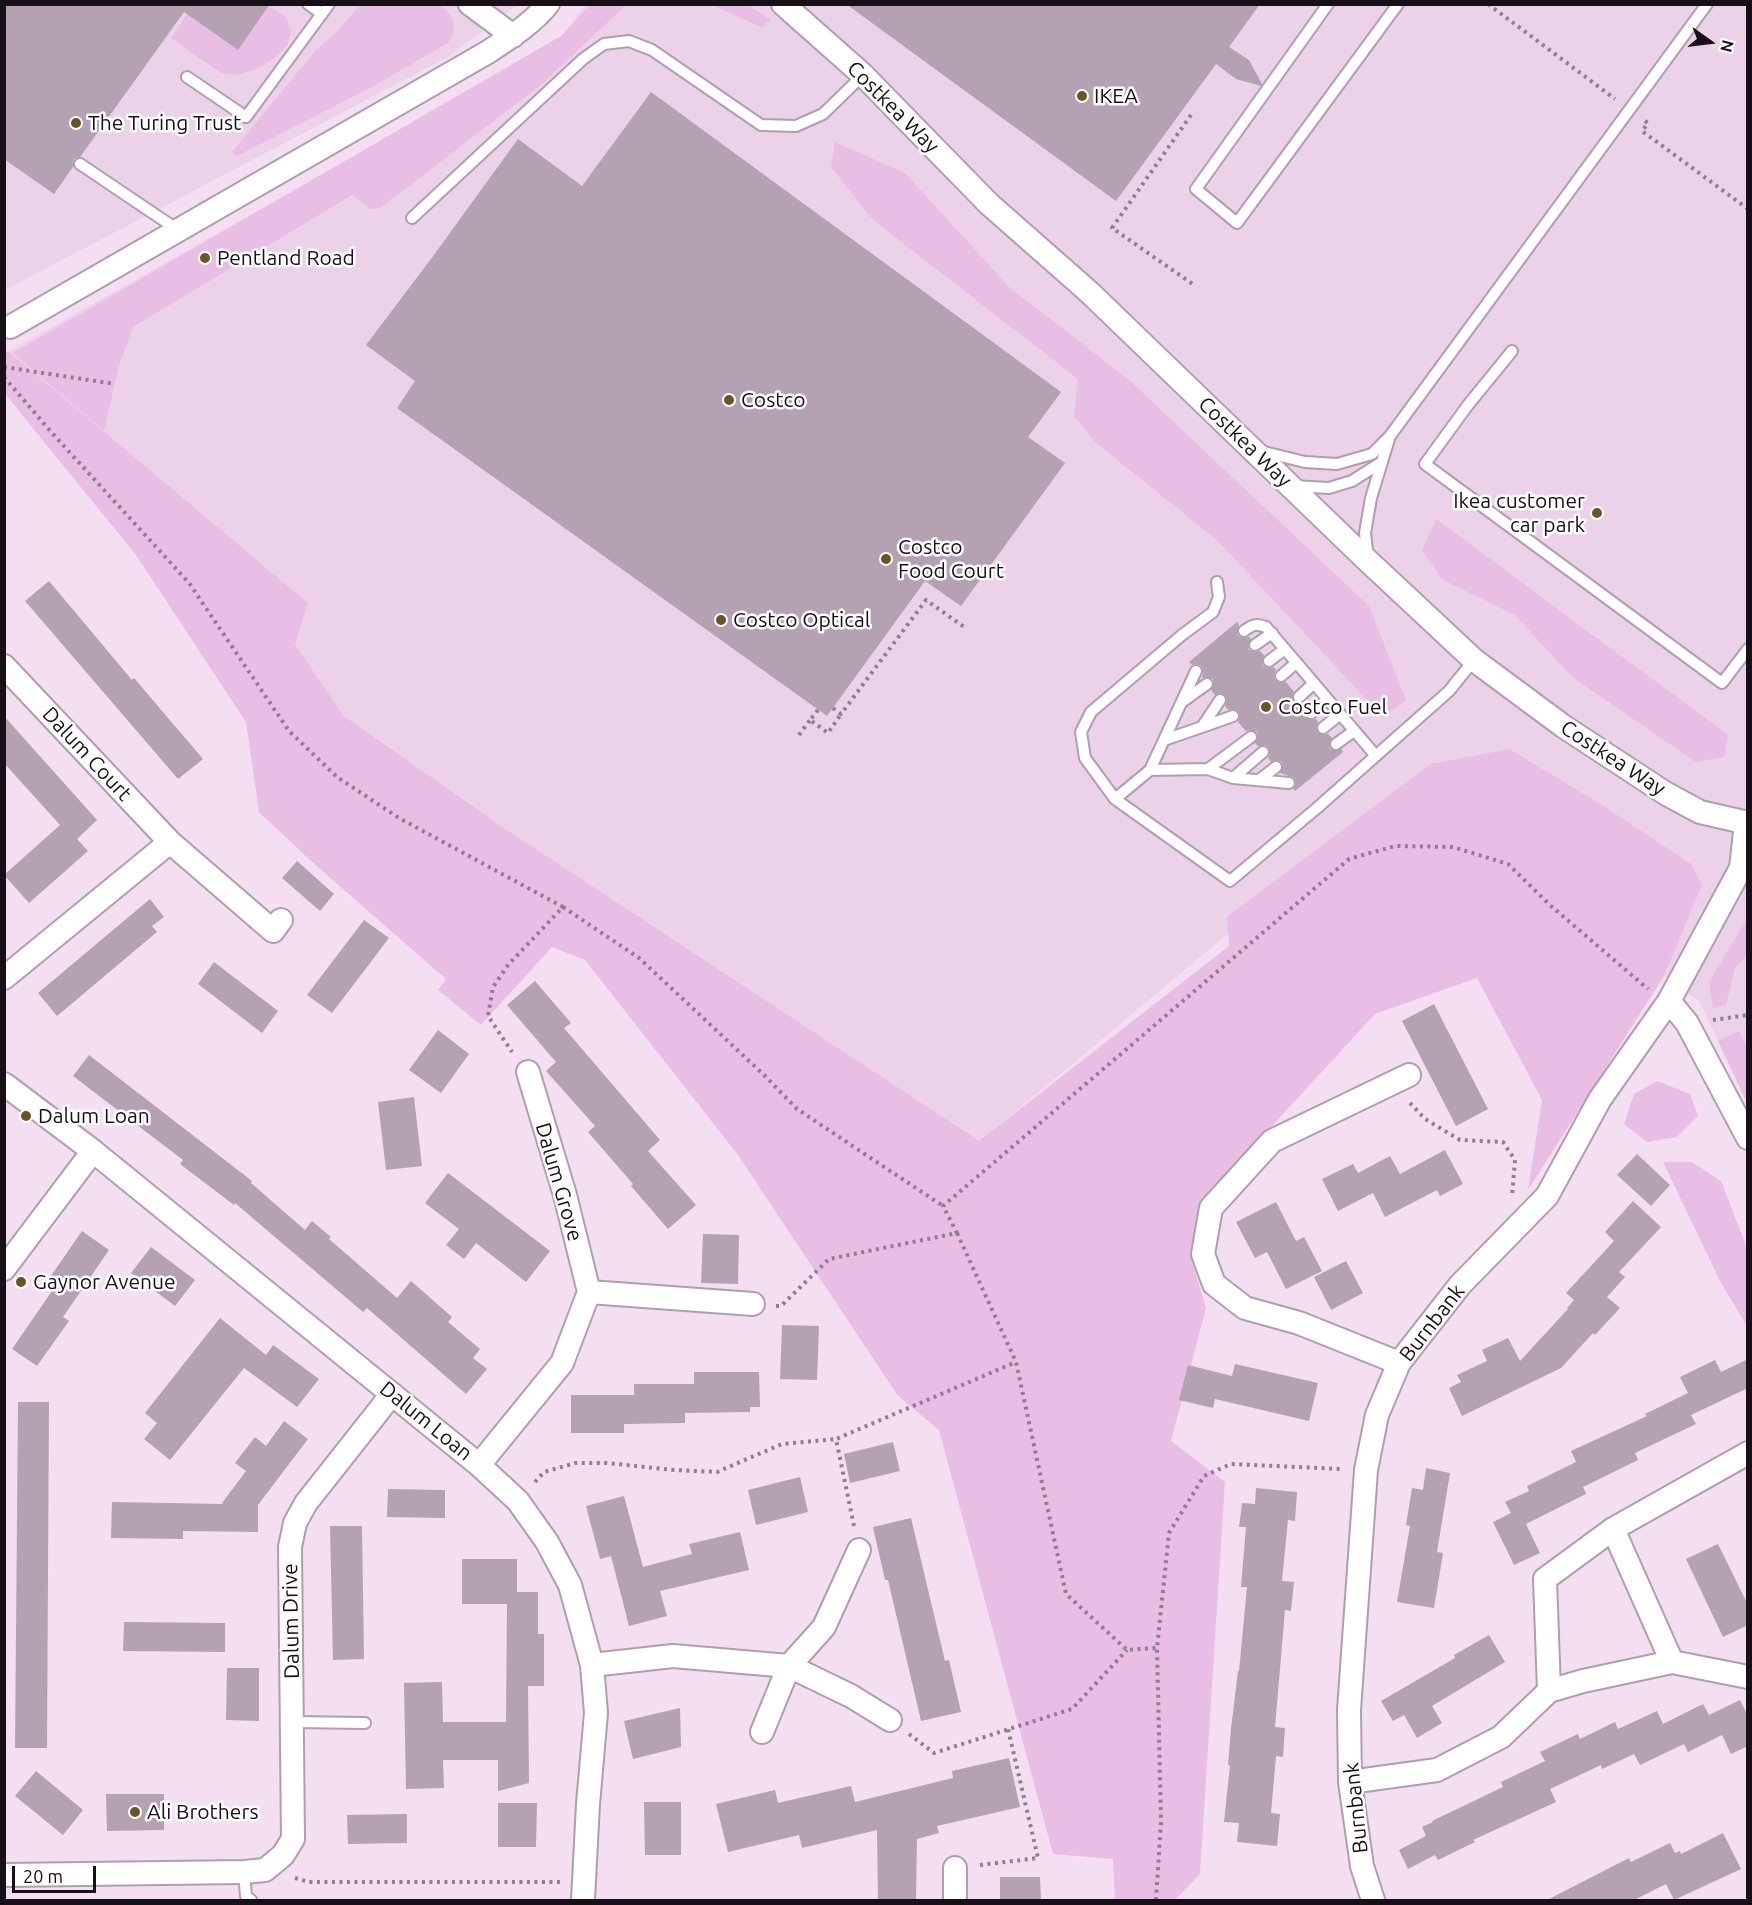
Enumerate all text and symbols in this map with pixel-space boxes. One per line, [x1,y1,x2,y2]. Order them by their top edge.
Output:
north arrow [1680,12,1740,72]
text: N [1717,38,1738,54]
street label: Costkea Way [842,56,944,158]
place label: IKEA [1094,83,1138,109]
marker: IKEA [1075,89,1089,103]
place label: The Turing Trust [88,110,241,136]
marker: The Turing Trust [69,116,83,130]
place label: Pentland Road [217,245,355,271]
marker: Pentland Road [198,251,212,265]
place label: Costco [741,387,805,413]
street label: Costkea Way [1193,391,1297,493]
marker: Costco [722,393,736,407]
place label: Ikea customer car park [1453,488,1585,538]
marker: Ikea customer car park [1590,506,1604,520]
place label: Costco Food Court [898,534,1004,584]
marker: Costco Food Court [879,552,893,566]
place label: Costco Optical [733,607,870,633]
marker: Costco Optical [714,613,728,627]
place label: Costco Fuel [1278,694,1387,720]
marker: Costco Fuel [1259,700,1273,714]
street label: Dalum Court [37,702,137,806]
street label: Costkea Way [1556,715,1670,801]
place label: Dalum Loan [38,1103,150,1129]
marker: Dalum Loan [19,1109,33,1123]
street label: Dalum Grove [530,1120,588,1244]
place label: Gaynor Avenue [33,1269,176,1295]
marker: Gaynor Avenue [14,1275,28,1289]
street label: Burnbank [1394,1279,1470,1367]
street label: Dalum Loan [375,1376,477,1466]
street label: Dalum Drive [277,1563,305,1679]
street label: Burnbank [1339,1761,1373,1855]
place label: Ali Brothers [147,1799,259,1825]
marker: Ali Brothers [128,1805,142,1819]
scale bar [15,1854,99,1892]
text: 20 m [23,1866,63,1886]

